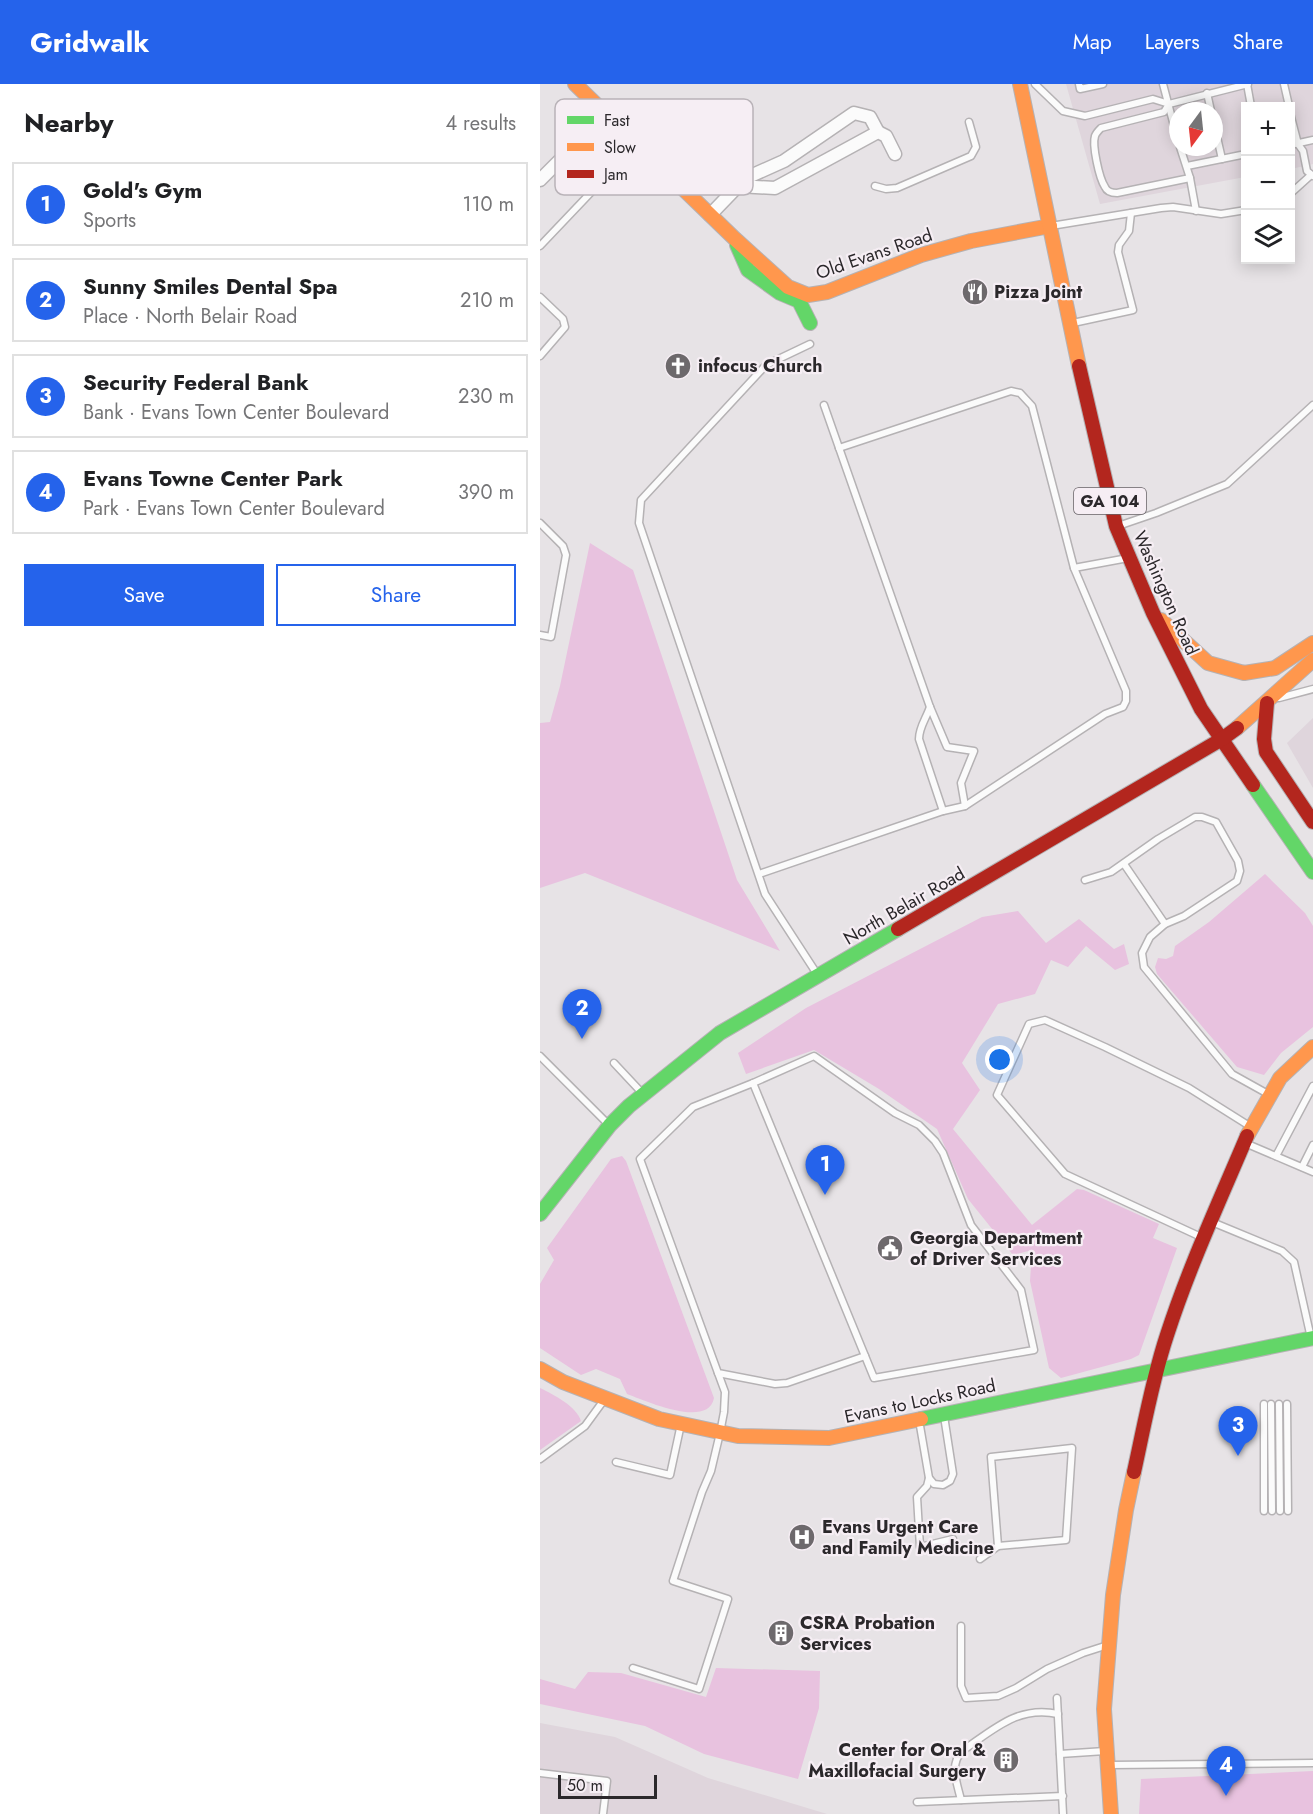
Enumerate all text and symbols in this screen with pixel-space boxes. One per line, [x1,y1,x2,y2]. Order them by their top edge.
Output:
text: Gridwalk [30,22,149,63]
text: Map [1073,27,1112,57]
text: Layers [1145,27,1200,57]
text: Share [1233,27,1283,57]
legend [555,99,753,195]
north arrow [1169,102,1223,156]
map controls [1241,102,1295,264]
button: + [1241,102,1295,156]
text: Nearby [24,104,113,142]
text: 4 results [445,109,516,138]
text: Fast [604,109,630,132]
text: Slow [604,136,636,159]
button: − [1241,156,1295,210]
text: Jam [602,163,628,186]
text: Gold's Gym [83,174,202,206]
text: 1 [40,190,51,219]
text: 110 m [462,190,514,219]
text: Sports [83,206,136,235]
button: layers [1241,210,1295,264]
street label: Old Evans Road [812,222,936,286]
text: Sunny Smiles Dental Spa [83,270,338,302]
restaurant icon: Pizza Joint [960,277,990,307]
place label: Pizza Joint [994,279,1082,305]
text: 2 [39,286,52,315]
text: 210 m [460,286,514,315]
text: Place · North Belair Road [83,302,298,331]
church icon: infocus Church [663,351,693,381]
place label: infocus Church [698,353,822,379]
text: Security Federal Bank [83,366,309,398]
text: 3 [39,382,52,411]
text: 230 m [458,382,514,411]
text: Bank · Evans Town Center Boulevard [83,398,389,427]
text: Evans Towne Center Park [83,462,343,494]
text: 4 [39,478,52,507]
text: 390 m [458,478,514,507]
road number: GA 104 [1074,488,1146,514]
text: Park · Evans Town Center Boulevard [83,494,385,523]
street label: Washington Road [1127,527,1205,659]
button: Save [24,564,264,626]
button: Share [276,564,516,626]
street label: North Belair Road [838,861,970,951]
pin: 2 [562,990,602,1039]
your location [985,1045,1014,1074]
pin: 1 [806,1146,844,1195]
place label: Georgia Department of Driver Services [910,1225,1083,1272]
public building icon: Georgia Department of Driver Services [875,1233,905,1263]
street label: Evans to Locks Road [842,1372,998,1430]
pin: 3 [1218,1406,1258,1456]
place label: Evans Urgent Care and Family Medicine [822,1514,994,1561]
hospital icon: Evans Urgent Care and Family Medicine [787,1522,817,1552]
place label: CSRA Probation Services [800,1610,935,1657]
building icon: CSRA Probation Services [766,1618,796,1648]
place label: Center for Oral & Maxillofacial Surgery [808,1737,987,1784]
building icon: Center for Oral & Maxillofacial Surgery [991,1745,1021,1775]
pin: 4 [1206,1746,1246,1796]
scale bar [558,1772,657,1800]
text: 50 m [567,1774,603,1797]

